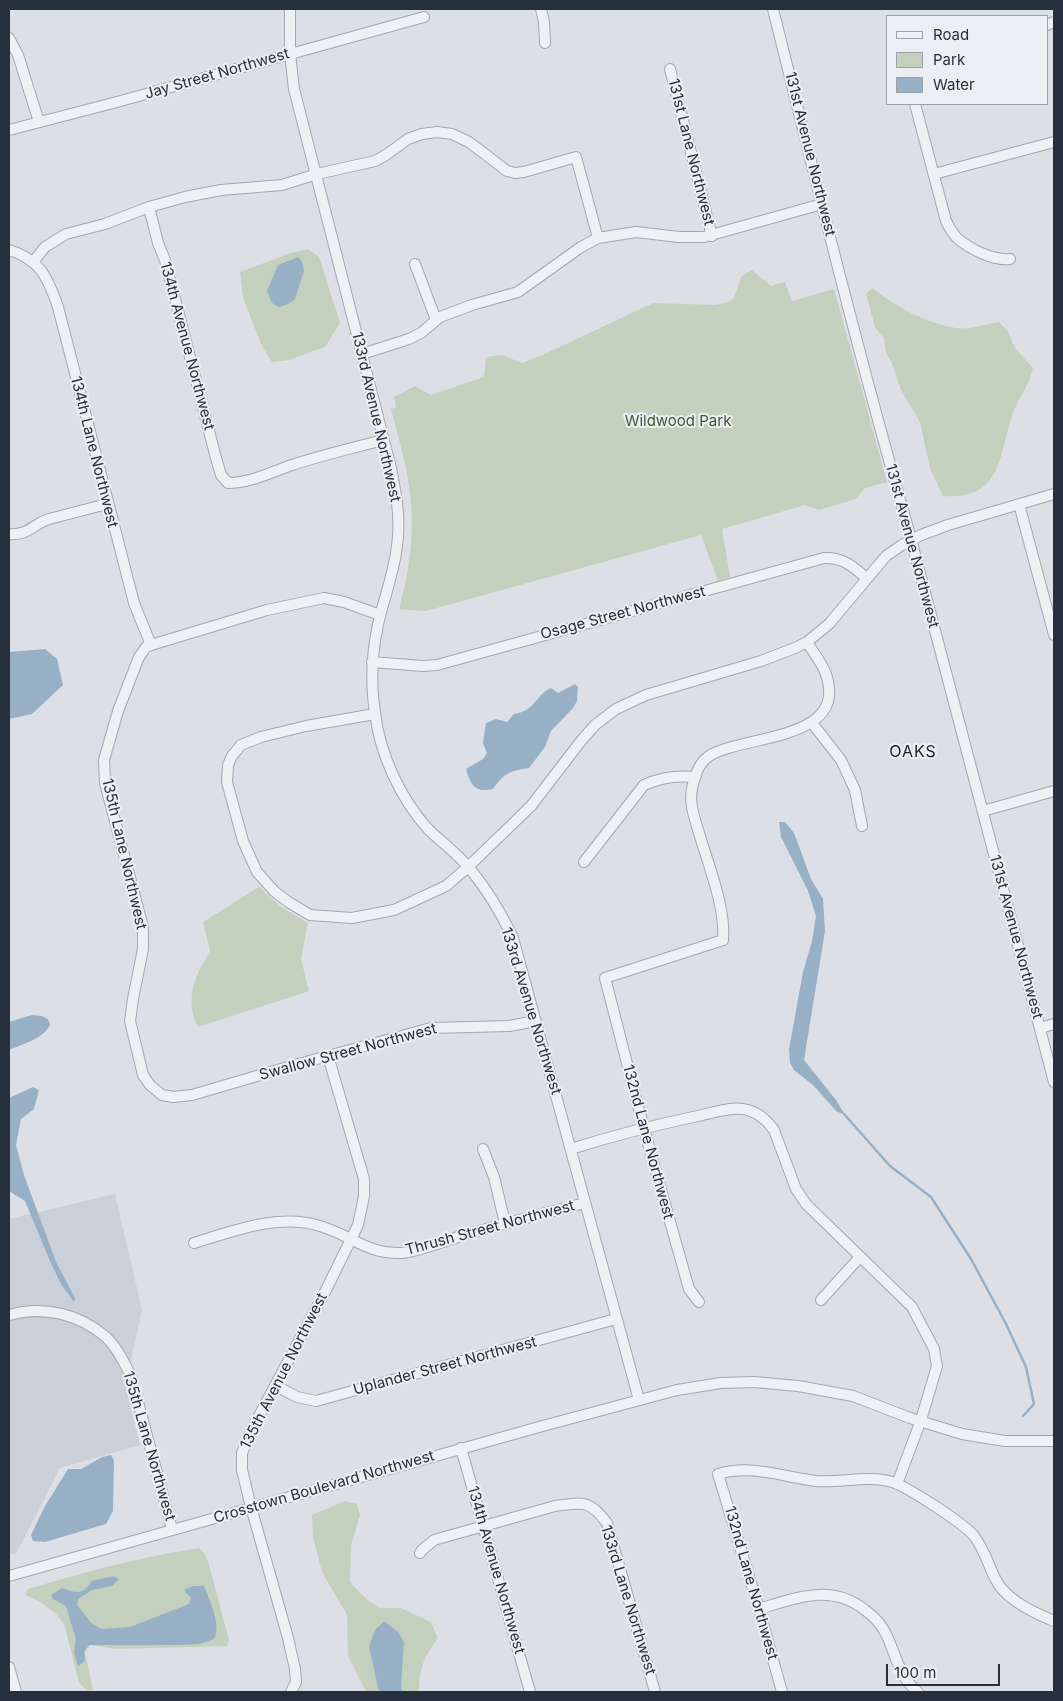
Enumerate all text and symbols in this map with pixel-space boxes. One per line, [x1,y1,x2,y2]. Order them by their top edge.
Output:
legend [886,15,1048,105]
text: Road [933,25,969,44]
street label: Jay Street Northwest [143,45,291,103]
text: Park [933,50,965,69]
street label: 131st Avenue Northwest [781,70,839,238]
text: Water [933,75,975,94]
street label: 131st Lane Northwest [664,77,718,227]
street label: 134th Avenue Northwest [156,260,218,432]
street label: 133rd Avenue Northwest [348,330,404,504]
street label: 134th Lane Northwest [66,374,122,530]
park label: Wildwood Park [625,412,731,430]
street label: 131st Avenue Northwest [881,462,943,630]
street label: Osage Street Northwest [539,582,707,644]
district label: OAKS [889,742,937,762]
street label: 135th Lane Northwest [98,777,150,931]
street label: 131st Avenue Northwest [985,853,1047,1021]
street label: 133rd Avenue Northwest [497,925,565,1097]
street label: Swallow Street Northwest [257,1020,439,1084]
street label: 132nd Lane Northwest [619,1063,677,1221]
street label: Thrush Street Northwest [404,1197,576,1259]
street label: 135th Avenue Northwest [237,1290,331,1452]
street label: Uplander Street Northwest [351,1333,539,1399]
street label: 135th Lane Northwest [119,1369,179,1523]
street label: Crosstown Boulevard Northwest [212,1447,436,1527]
street label: 134th Avenue Northwest [463,1484,529,1656]
street label: 132nd Lane Northwest [720,1504,782,1662]
street label: 133rd Lane Northwest [597,1523,659,1677]
scale bar [888,1654,1002,1686]
text: 100 m [894,1663,936,1682]

